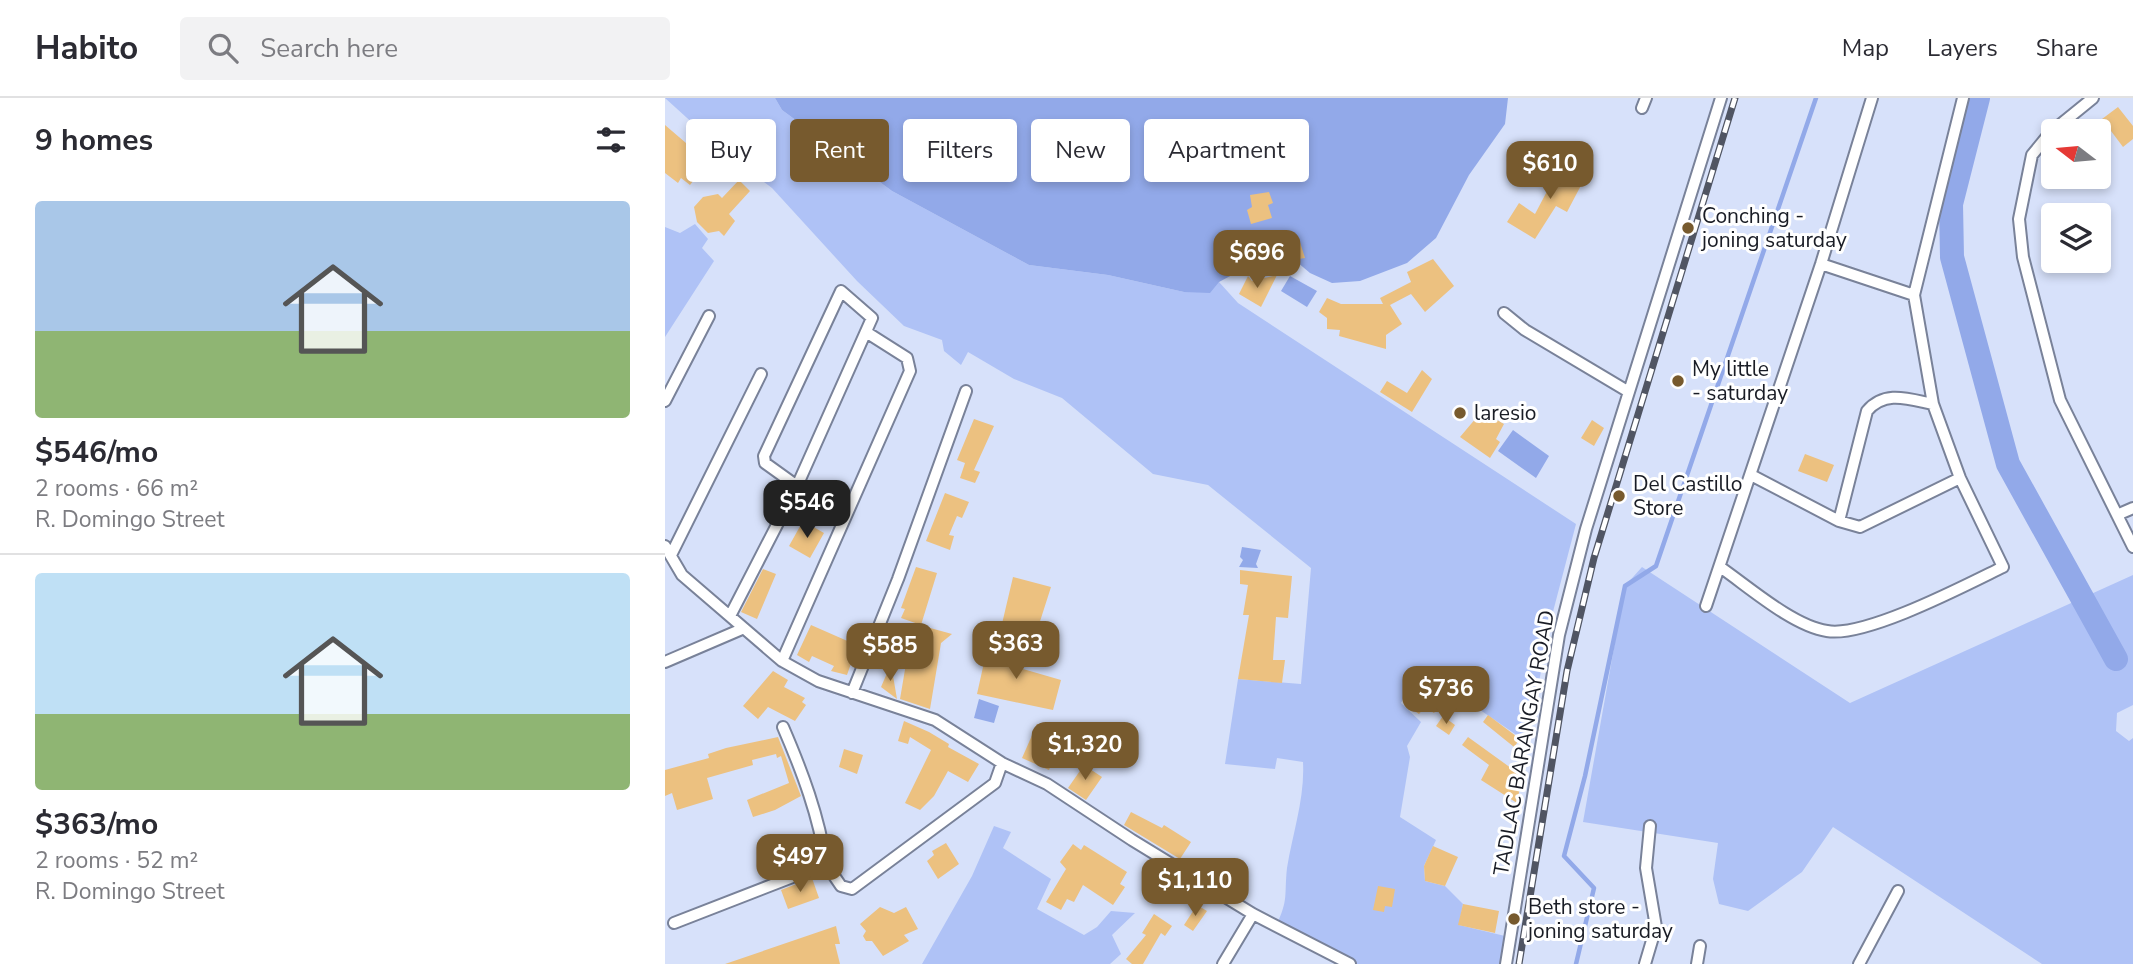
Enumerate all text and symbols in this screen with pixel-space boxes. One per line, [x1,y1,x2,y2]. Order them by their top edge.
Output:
search box [180,17,670,80]
text: Habito [35,26,138,71]
icon: search [204,29,242,67]
text: Search here [260,31,398,66]
text: Map [1842,32,1889,64]
text: Layers [1927,32,1998,64]
text: Share [2036,32,2098,64]
chip: Buy [686,119,776,182]
chip: Rent [790,119,889,182]
chip: Filters [903,119,1017,182]
chip: New [1031,119,1130,182]
chip: Apartment [1144,119,1309,182]
north arrow [2041,119,2111,189]
map controls [2041,119,2111,273]
text: 9 homes [35,120,153,161]
icon: filters [592,121,630,159]
pin: $610 [1509,141,1591,201]
text: $610 [1522,148,1578,179]
place label: Conching - joning saturday [1700,202,1847,254]
button: layers [2041,203,2111,273]
marker: Conching - joning saturday [1680,220,1696,236]
pin: $696 [1216,230,1298,290]
text: $696 [1229,237,1285,268]
icon: home [270,246,396,372]
place label: My little - saturday [1692,355,1788,407]
marker: My little - saturday [1670,373,1686,389]
place label: laresio [1474,399,1537,427]
marker: laresio [1452,405,1468,421]
text: $546/mo [35,432,158,473]
place label: Del Castillo Store [1633,470,1743,522]
text: 2 rooms · 66 m² [35,473,198,504]
pin: $546 [766,480,848,540]
text: $546 [779,487,835,518]
marker: Del Castillo Store [1611,488,1627,504]
text: R. Domingo Street [35,504,225,535]
street label: TADLAC BARANGAY ROAD [1487,608,1561,878]
icon: home [270,618,396,744]
pin: $363 [975,622,1057,681]
pin: $585 [849,624,931,683]
text: $363 [988,628,1044,659]
text: $585 [862,630,918,661]
pin: $736 [1405,666,1487,726]
text: $736 [1418,673,1474,704]
pin: $1,320 [1028,722,1142,782]
text: $1,320 [1048,729,1122,760]
text: $363/mo [35,804,158,845]
pin: $497 [759,834,841,894]
text: $497 [772,841,828,872]
text: 2 rooms · 52 m² [35,845,198,876]
pin: $1,110 [1138,858,1252,918]
text: $1,110 [1158,865,1232,896]
text: R. Domingo Street [35,876,225,907]
place label: Beth store - joning saturday [1526,893,1673,945]
marker: Beth store - joning saturday [1506,911,1522,927]

